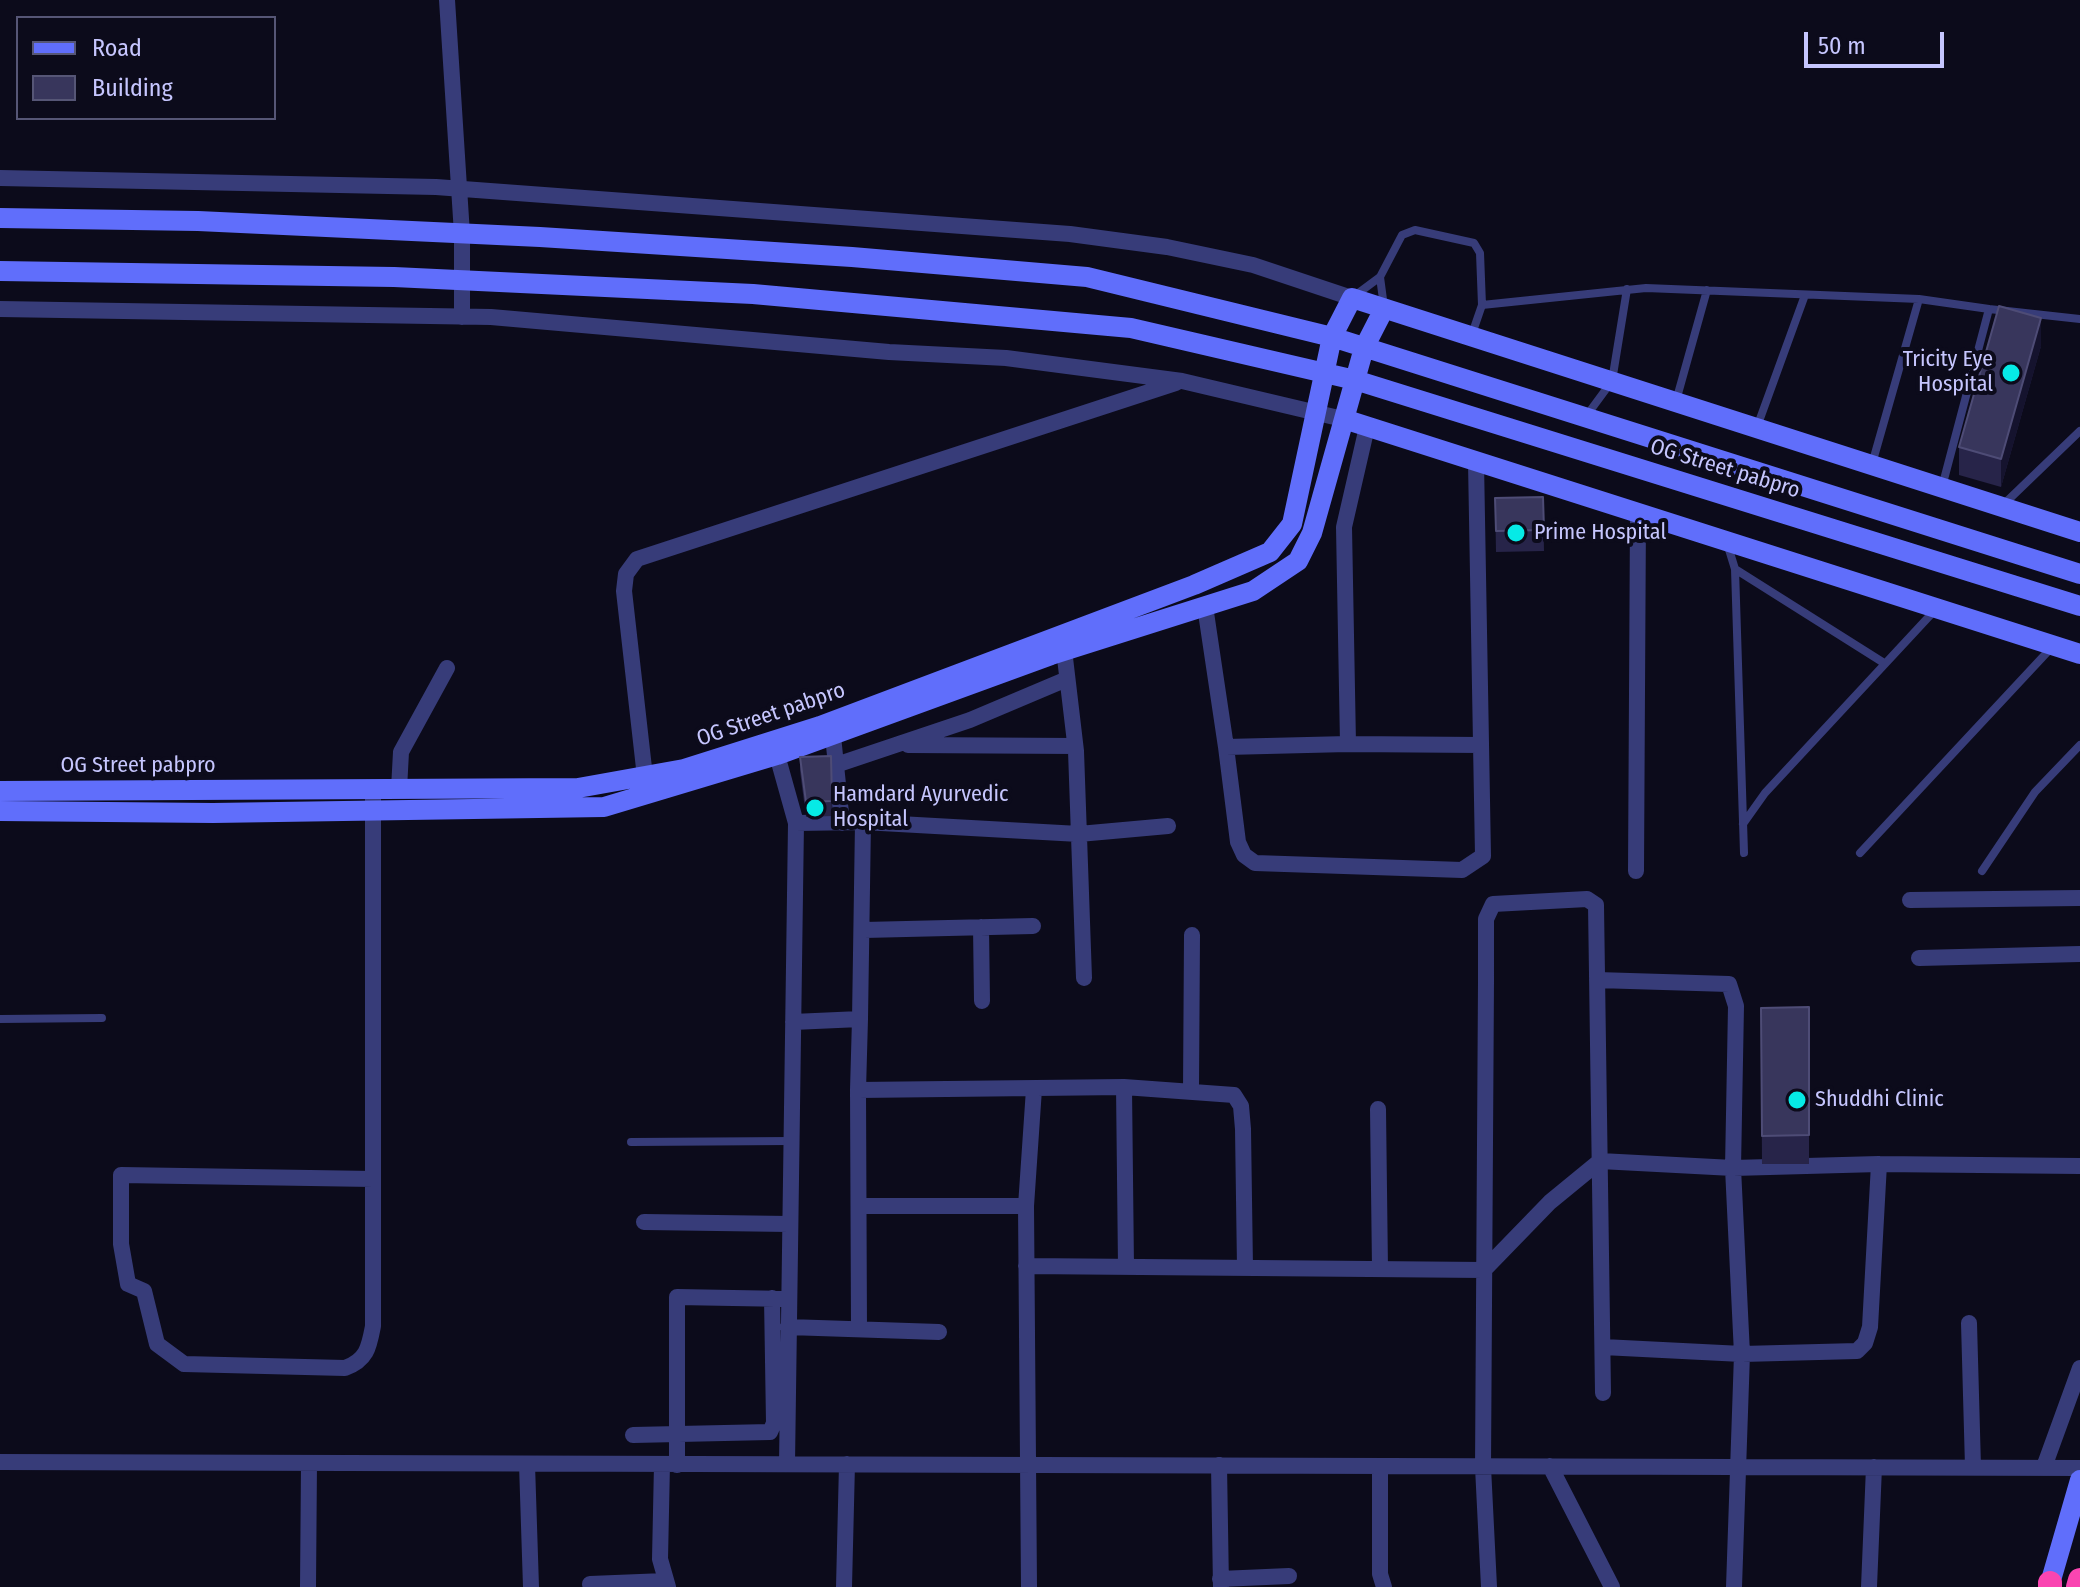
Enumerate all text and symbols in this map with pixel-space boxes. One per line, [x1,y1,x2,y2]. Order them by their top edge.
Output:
legend [16,16,276,120]
scale bar [1808,16,1948,66]
text: 50 m [1818,32,1866,60]
text: Road [92,34,142,62]
text: Building [92,74,173,102]
place label: Tricity Eye Hospital [1903,347,1993,398]
marker: Tricity Eye Hospital [2000,362,2022,384]
street label: OG Street pabpro [1647,434,1803,504]
place label: Prime Hospital [1534,520,1666,546]
marker: Prime Hospital [1505,522,1527,544]
street label: OG Street pabpro [693,677,849,753]
street label: OG Street pabpro [60,753,216,779]
place label: Hamdard Ayurvedic Hospital [833,782,1009,834]
marker: Hamdard Ayurvedic Hospital [804,797,826,819]
place label: Shuddhi Clinic [1815,1087,1944,1113]
marker: Shuddhi Clinic [1786,1089,1808,1111]

